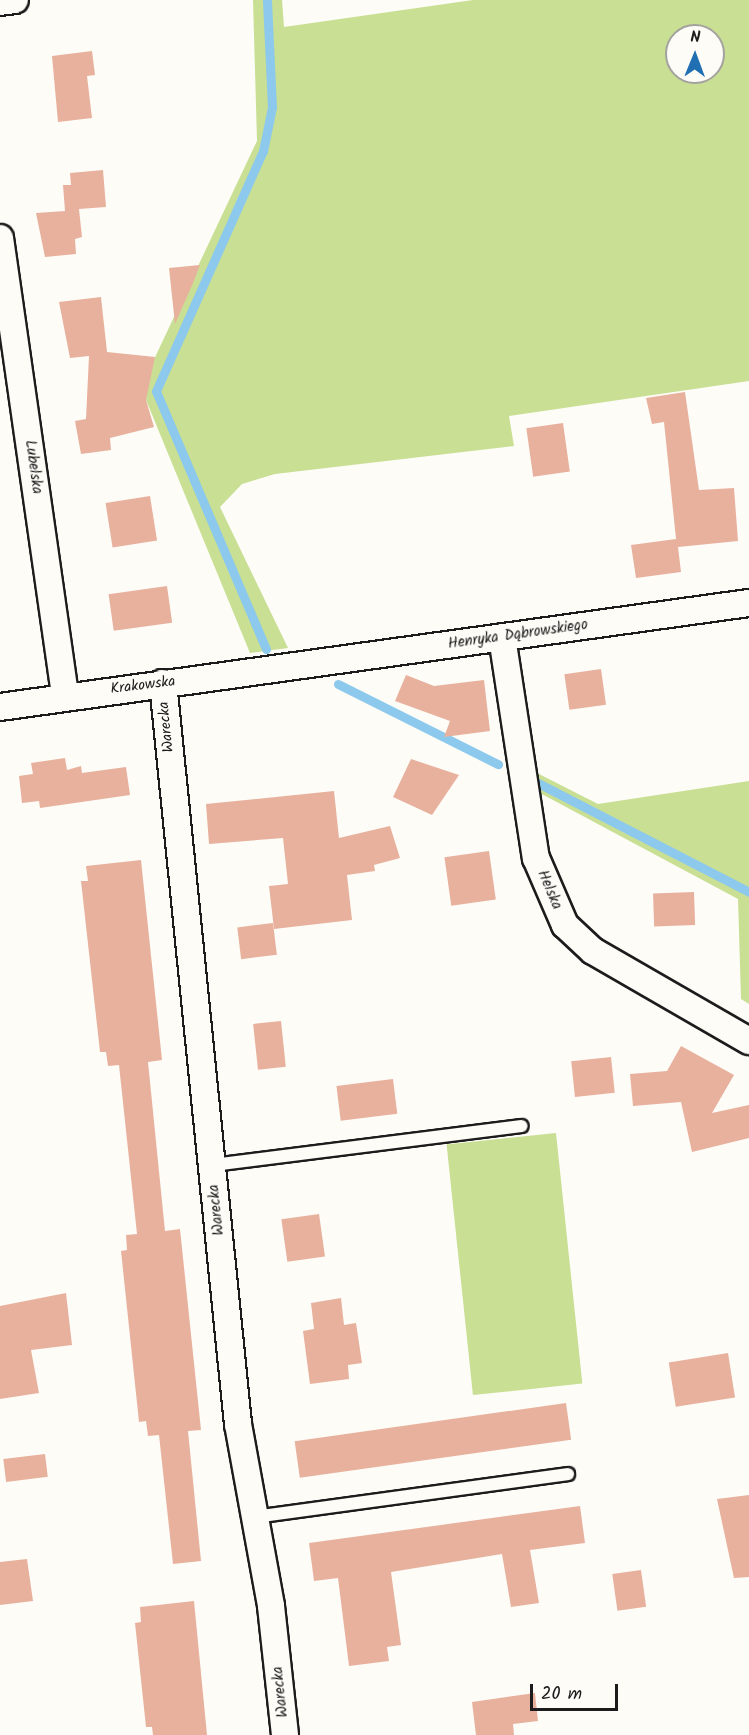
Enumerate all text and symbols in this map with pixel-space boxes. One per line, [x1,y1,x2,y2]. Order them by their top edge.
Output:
north arrow [665,24,725,84]
text: N [690,25,701,50]
street label: Lubelska [20,439,46,495]
street label: Henryka Dąbrowskiego [447,616,589,654]
street label: Krakowska [110,673,176,699]
street label: Warecka [155,701,179,753]
street label: Helska [533,868,565,912]
street label: Warecka [205,1184,229,1236]
street label: Warecka [269,1666,293,1718]
scale bar [533,1672,622,1710]
text: 20 m [541,1680,582,1709]

